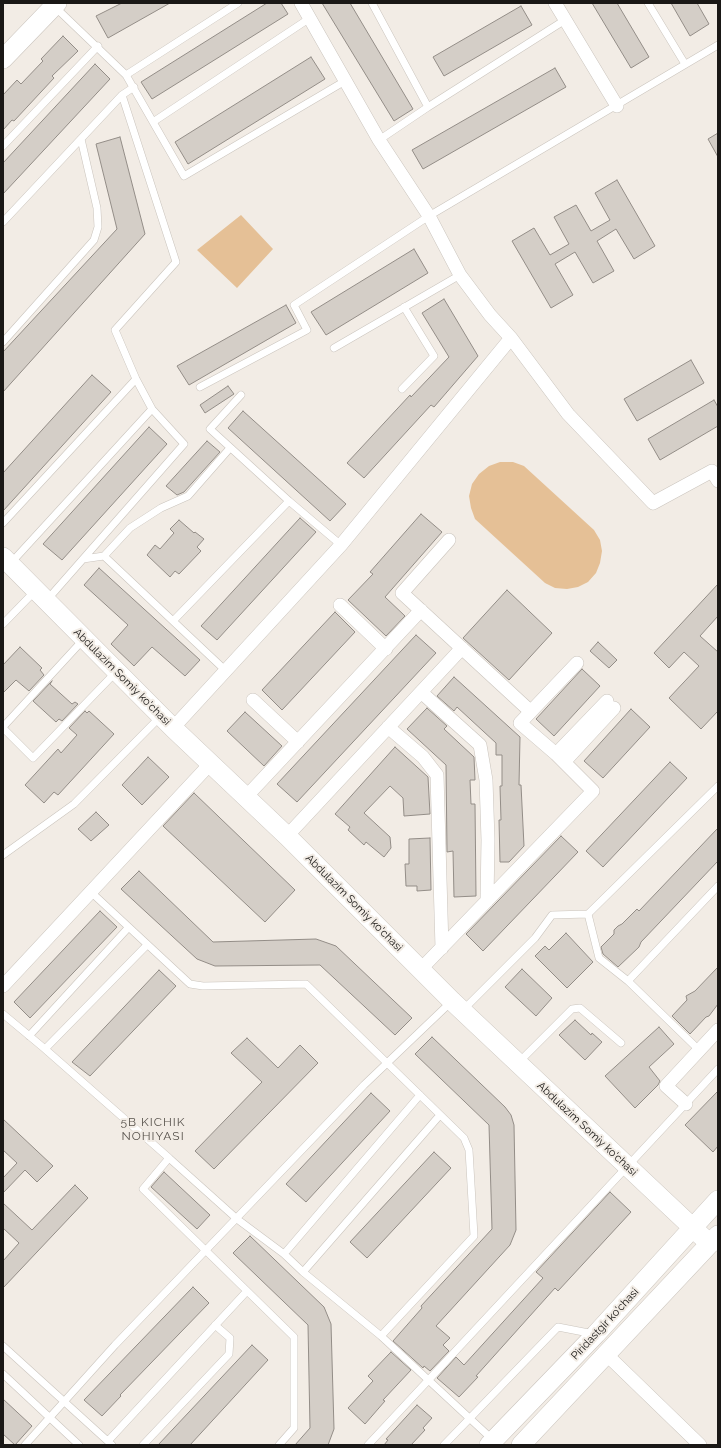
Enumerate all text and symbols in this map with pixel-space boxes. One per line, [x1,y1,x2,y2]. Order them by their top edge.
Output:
street label: Abdulazim Somiy ko'chasi [71,626,173,728]
street label: Abdulazim Somiy ko'chasi [303,852,405,954]
street label: Abdulazim Somiy ko'chasi [534,1079,640,1179]
district label: 5B KICHIK NOHIYASI [120,1115,186,1143]
street label: Piridastgir ko'chasi [568,1286,642,1362]

